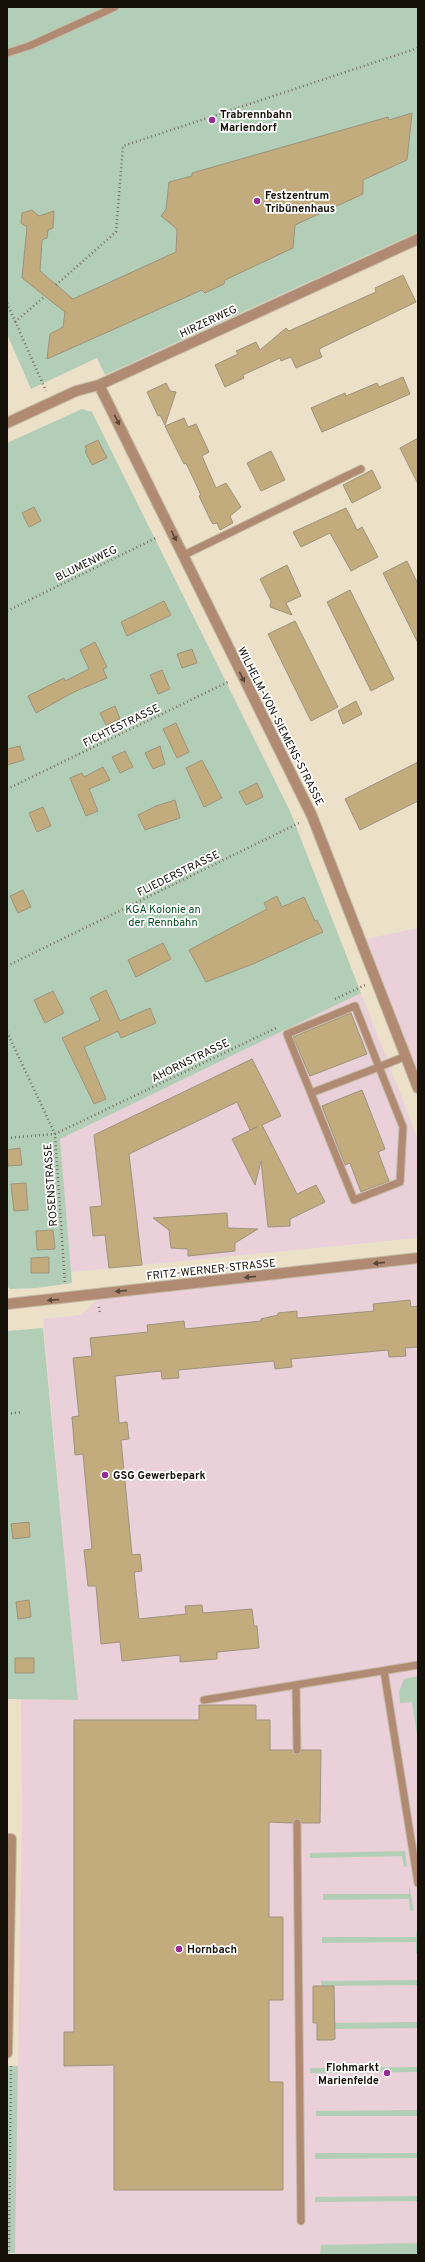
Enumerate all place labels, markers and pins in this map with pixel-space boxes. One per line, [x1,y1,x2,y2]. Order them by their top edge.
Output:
place label: Trabrennbahn Mariendorf [220,108,292,135]
marker: Trabrennbahn Mariendorf [207,115,217,125]
place label: Festzentrum Tribünenhaus [265,189,335,216]
marker: Festzentrum Tribünenhaus [252,196,262,206]
place label: GSG Gewerbepark [113,1469,206,1483]
marker: GSG Gewerbepark [100,1470,110,1480]
place label: Hornbach [187,1943,237,1957]
marker: Hornbach [174,1944,184,1954]
place label: Flohmarkt Marienfelde [318,2061,379,2088]
marker: Flohmarkt Marienfelde [382,2068,392,2078]

